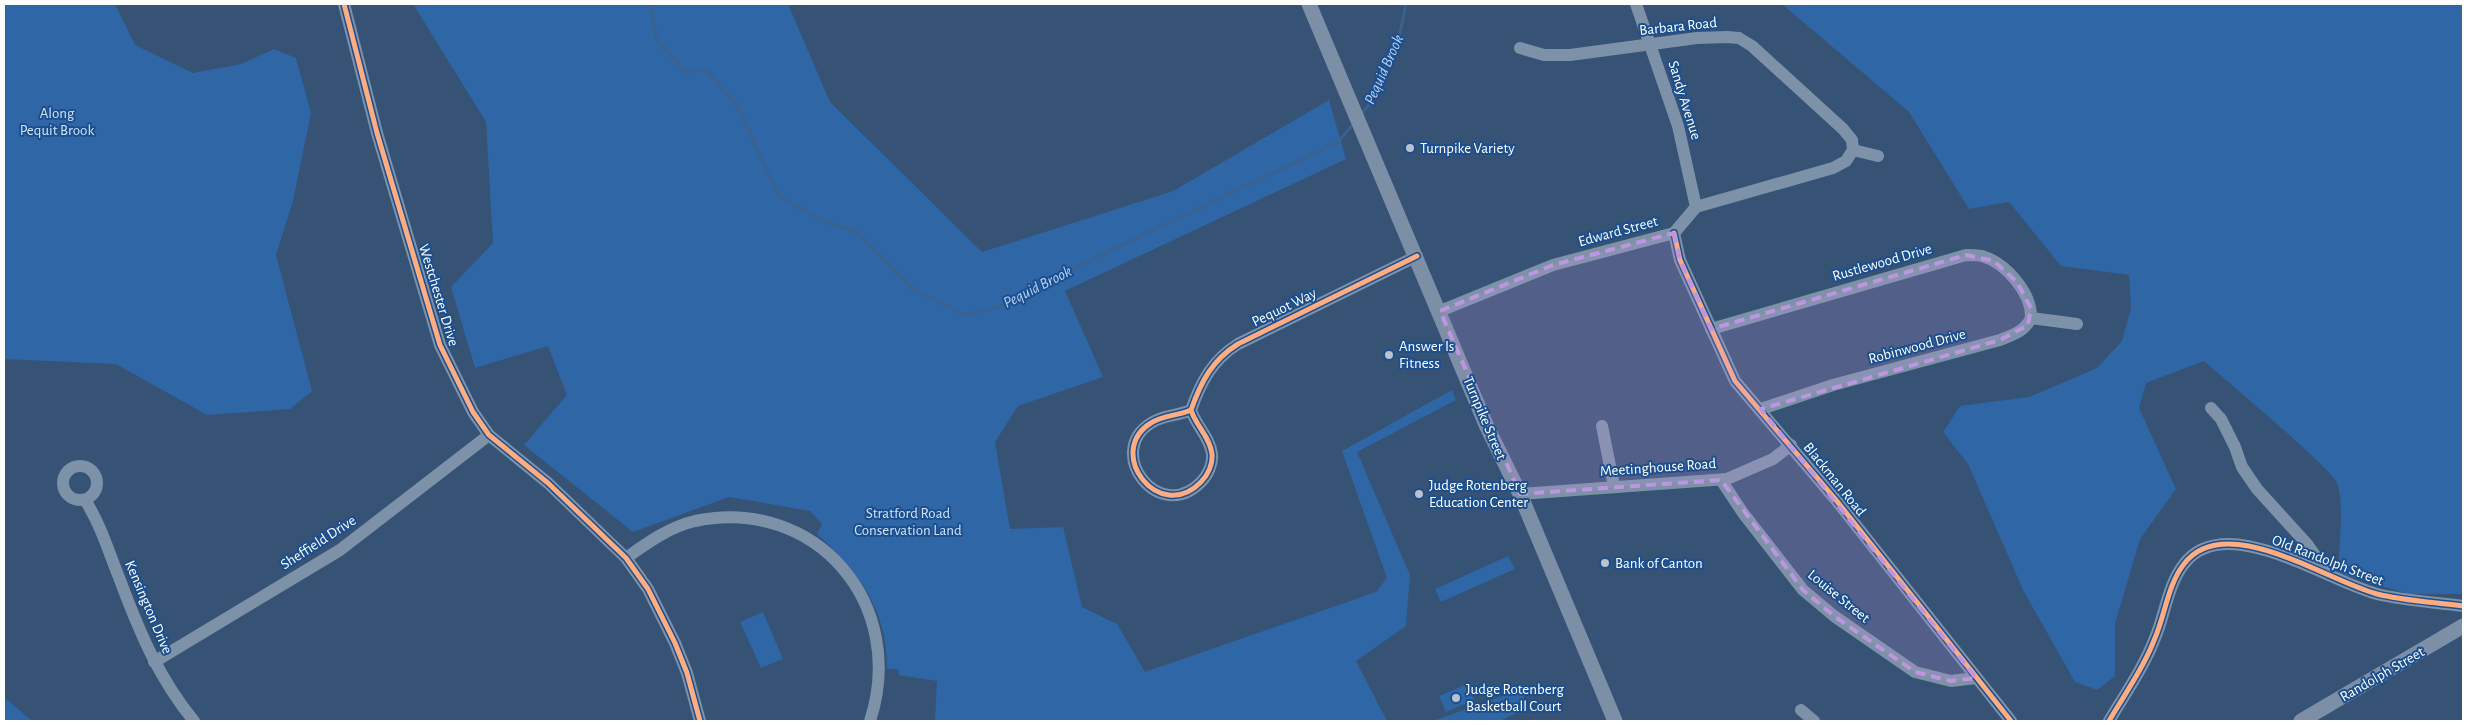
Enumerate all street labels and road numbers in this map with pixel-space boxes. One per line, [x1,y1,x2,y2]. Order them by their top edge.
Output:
street label: Barbara Road [1638,15,1718,38]
street label: Sandy Avenue [1665,59,1704,141]
street label: Edward Street [1577,214,1660,249]
street label: Rustlewood Drive [1831,241,1934,284]
street label: Westchester Drive [416,242,461,348]
street label: Pequot Way [1250,285,1319,329]
street label: Robinwood Drive [1867,326,1967,367]
street label: Turnpike Street [1460,374,1509,462]
street label: Blackman Road [1800,440,1869,519]
street label: Meetinghouse Road [1599,456,1717,479]
street label: Sheffield Drive [278,513,359,572]
street label: Old Randolph Street [2270,532,2386,589]
street label: Kensington Drive [122,558,175,656]
street label: Louise Street [1805,567,1873,626]
street label: Randolph Street [2338,644,2427,705]

